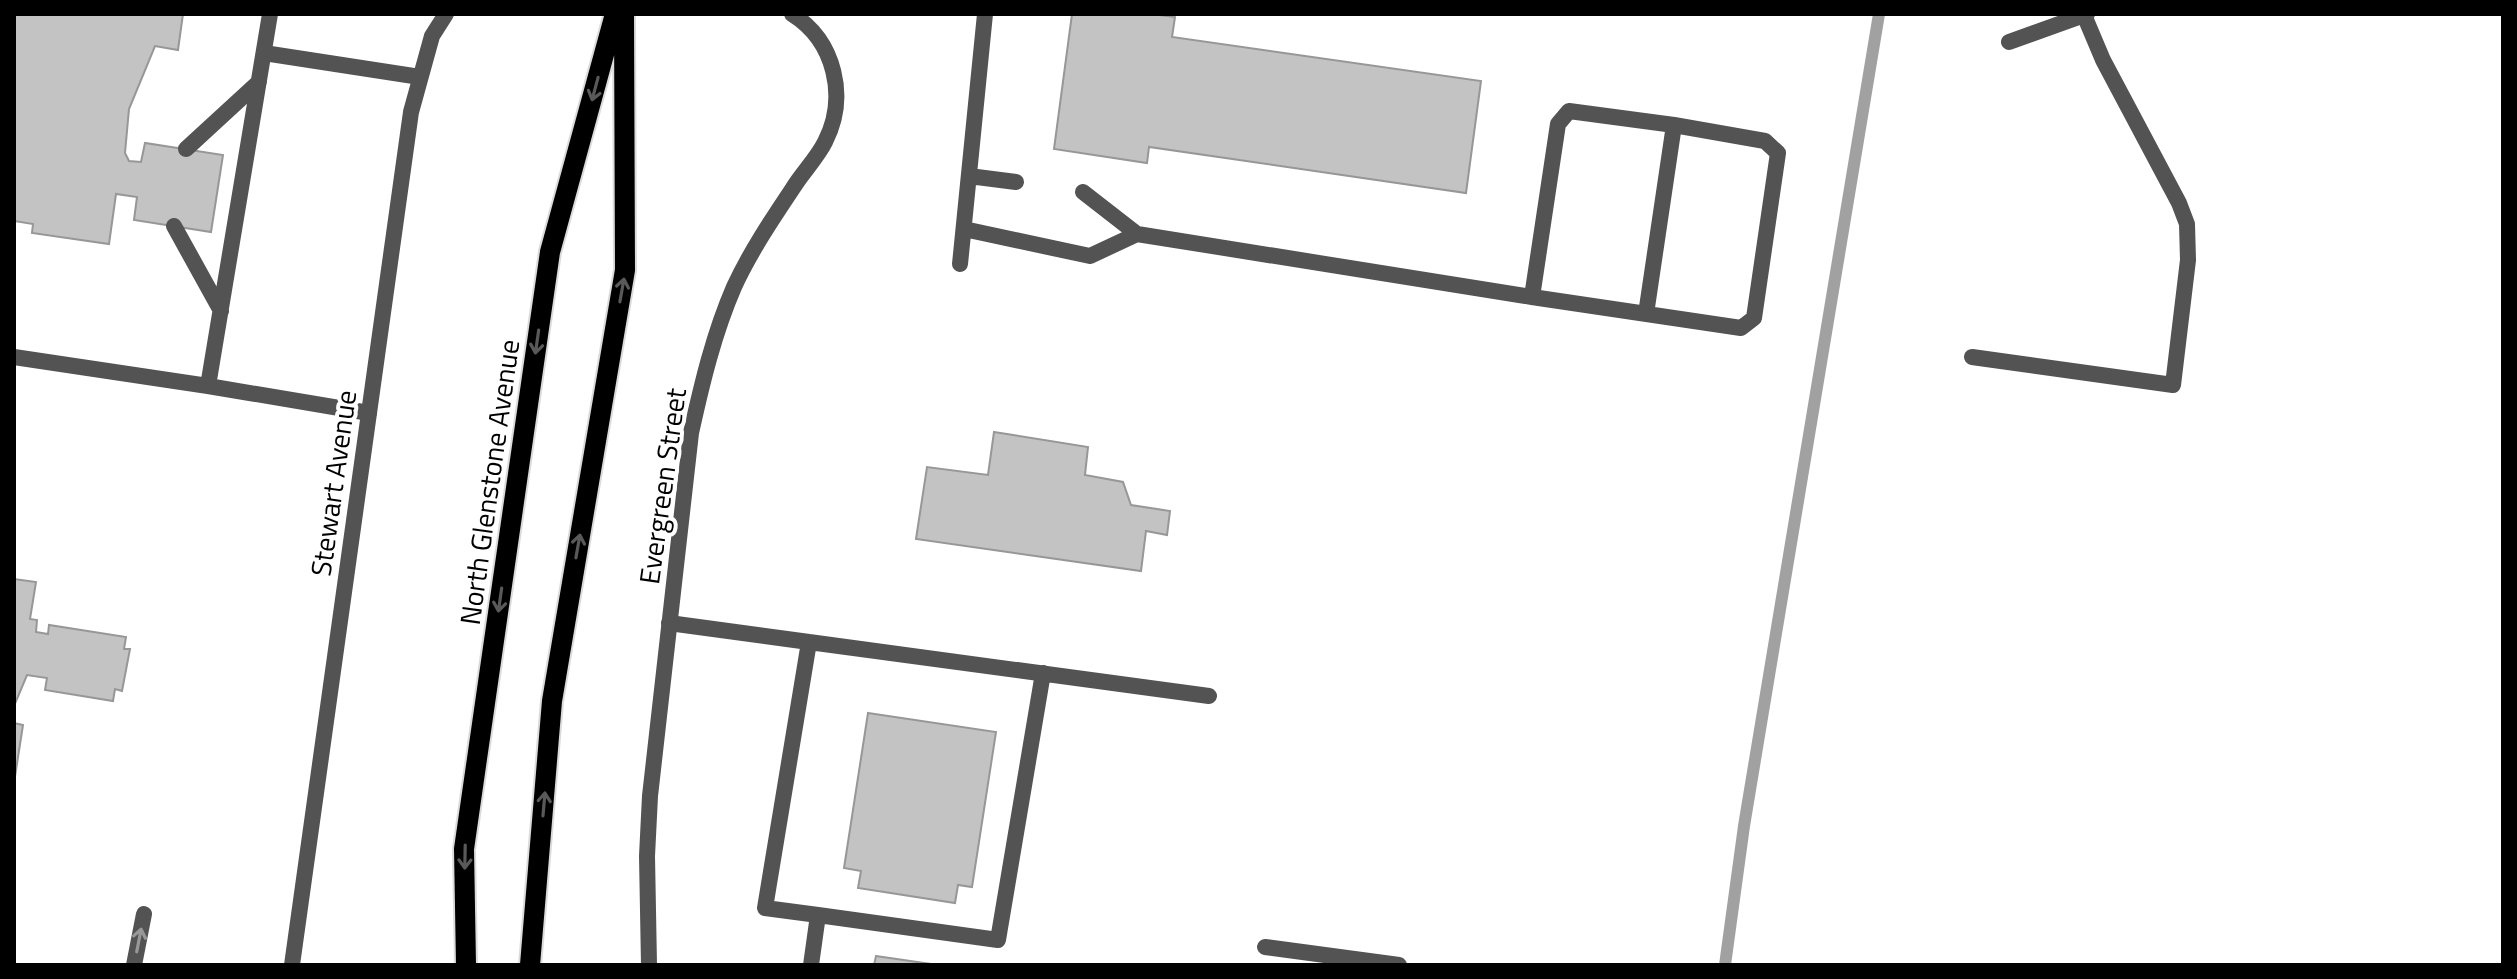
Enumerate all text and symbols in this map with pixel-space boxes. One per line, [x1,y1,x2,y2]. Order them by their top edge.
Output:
one-way arrow [586,76,601,102]
one-way arrow [615,278,630,303]
one-way arrow [529,329,544,355]
street label: North Glenstone Avenue [448,337,530,627]
street label: Evergreen Street [627,385,697,587]
street label: Stewart Avenue [299,387,367,579]
one-way arrow [572,534,587,559]
one-way arrow [492,587,507,612]
one-way arrow [536,791,551,818]
one-way arrow [457,843,473,870]
one-way arrow [133,927,148,953]

